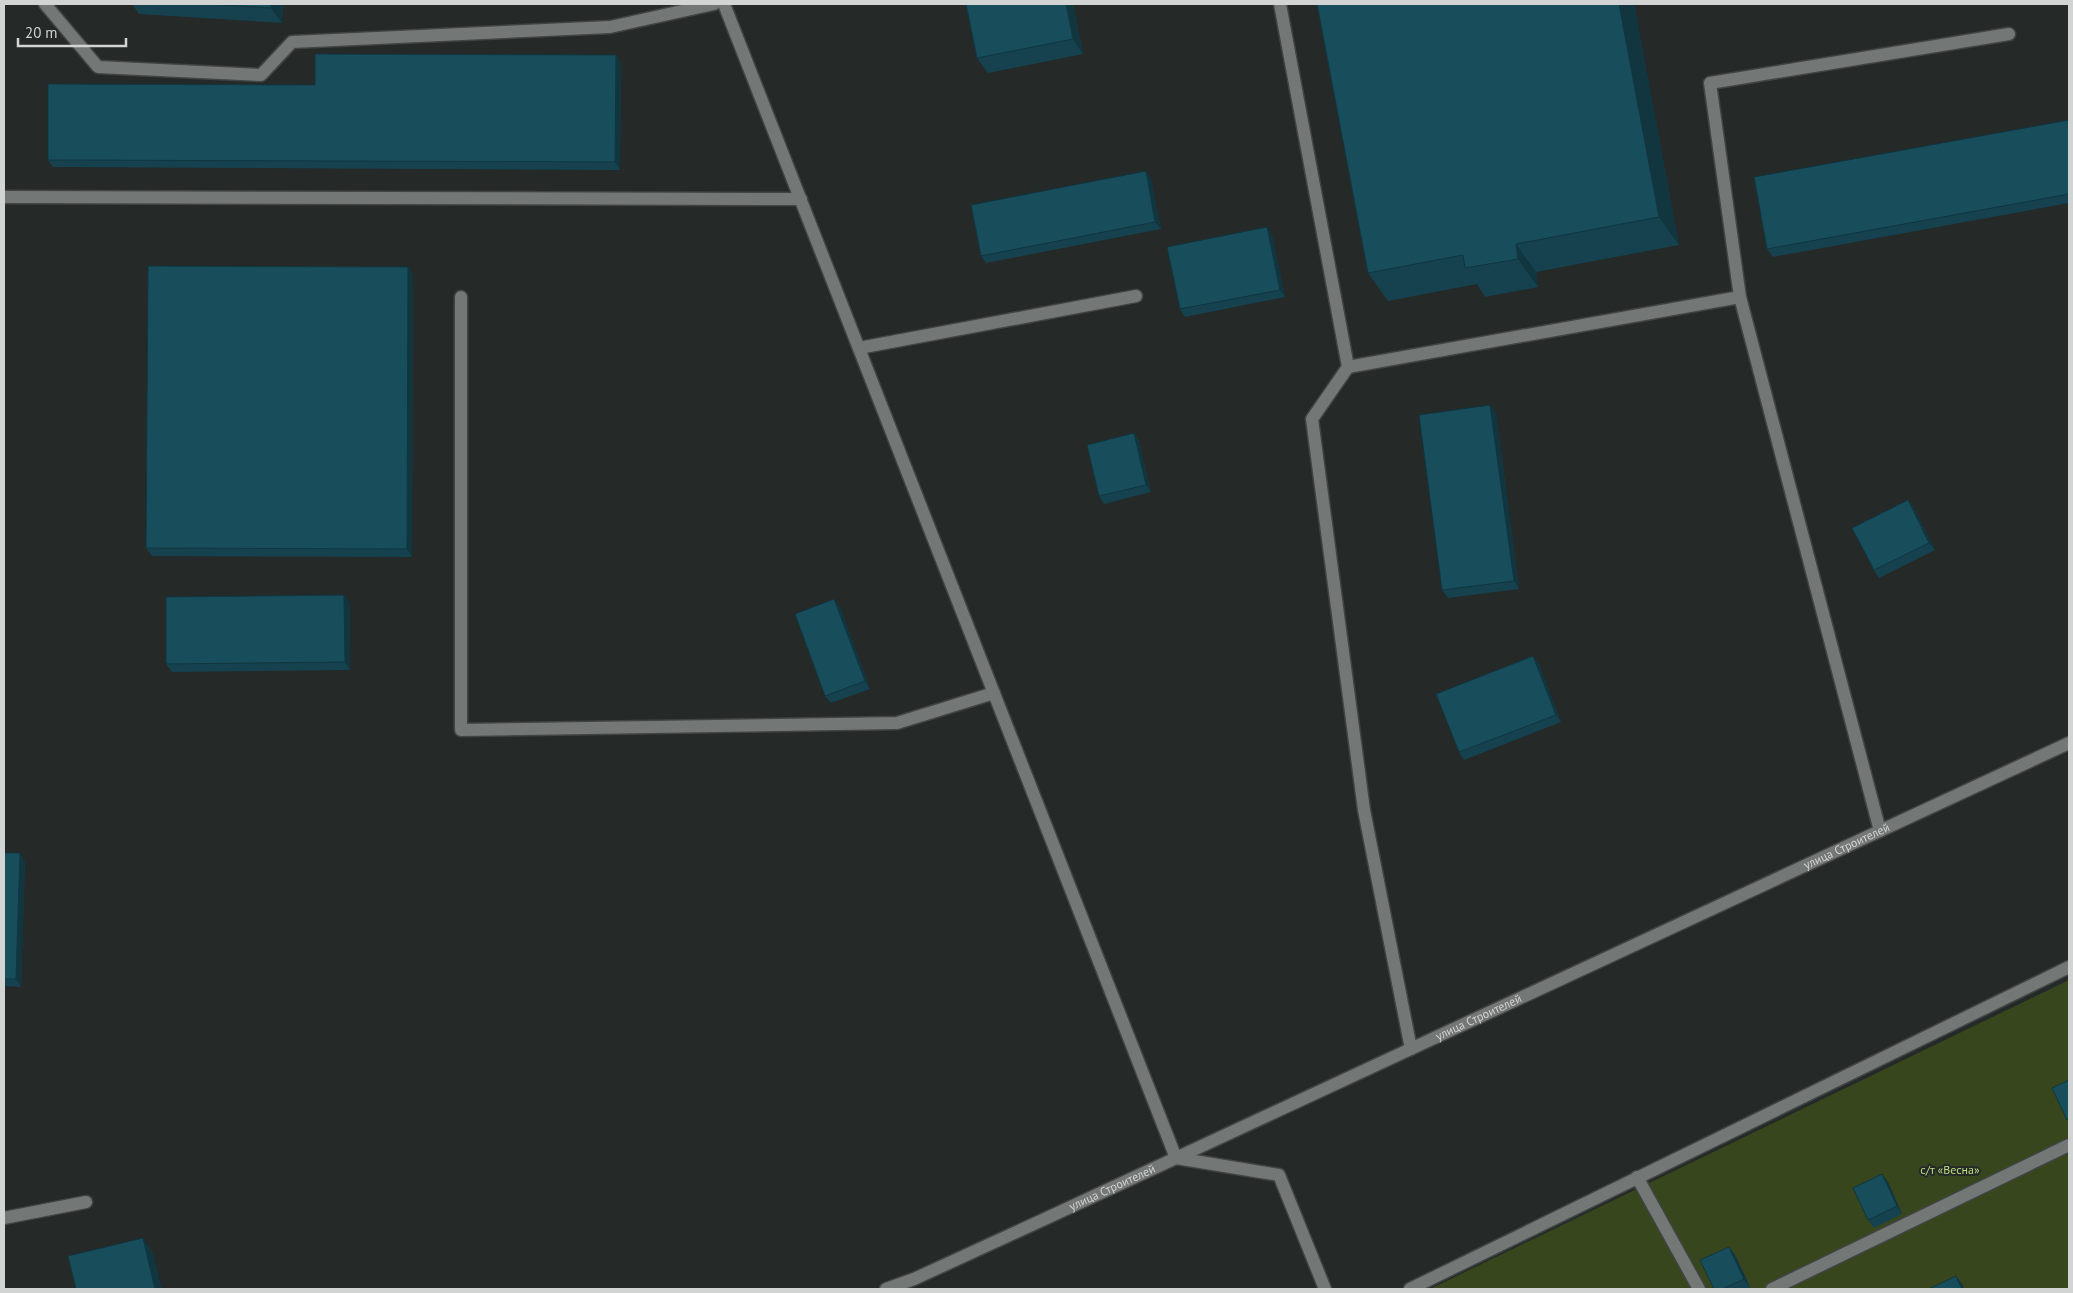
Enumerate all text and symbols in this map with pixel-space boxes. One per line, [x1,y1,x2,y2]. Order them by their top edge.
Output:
scale bar [18,15,125,47]
text: 20 m [25,23,58,42]
street label: улица Строителей [1801,819,1892,872]
street label: улица Строителей [1433,990,1524,1043]
street label: улица Строителей [1067,1161,1157,1214]
park label: с/т «Весна» [1920,1162,1980,1177]

